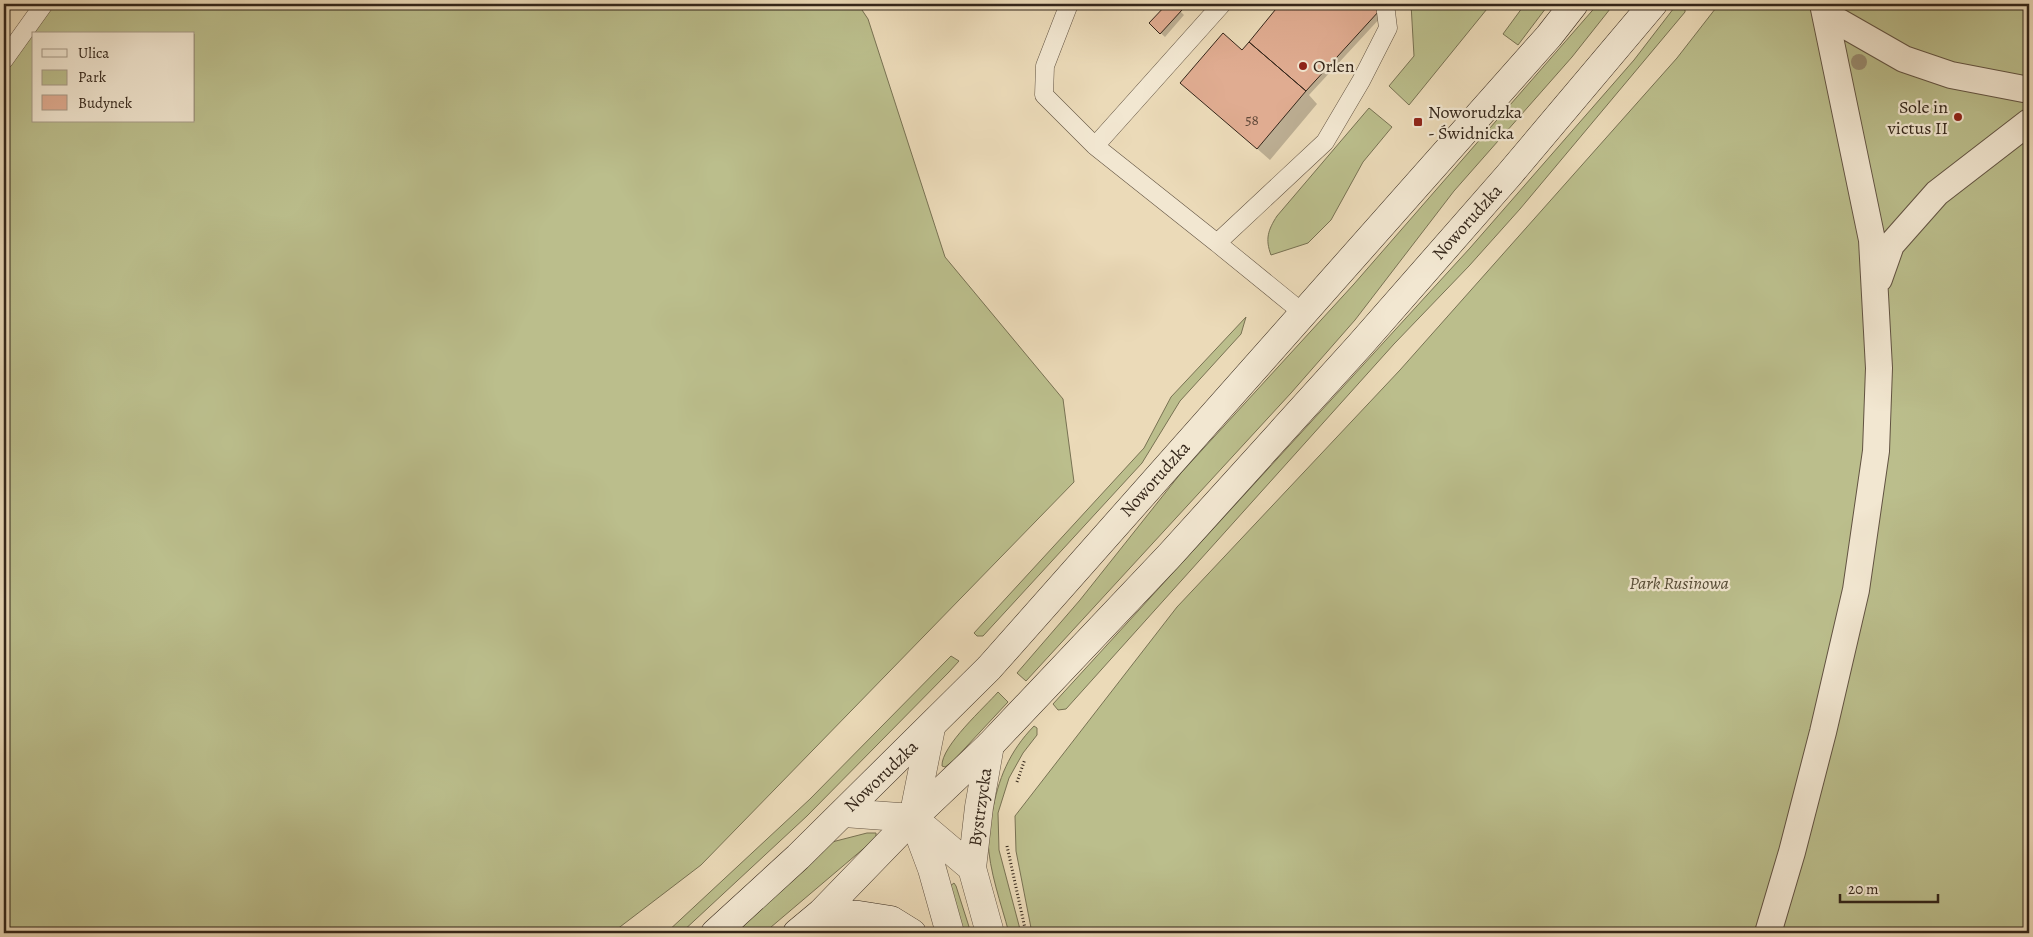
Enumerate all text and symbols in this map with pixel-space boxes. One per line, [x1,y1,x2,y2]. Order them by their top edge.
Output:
legend [32,32,195,122]
text: Ulica [78,43,109,63]
place label: Orlen [1313,54,1355,78]
marker: Orlen [1297,60,1309,72]
text: Park [78,67,107,87]
text: Budynek [78,93,133,113]
place label: Sole in victus II [1887,95,1948,140]
place label: Noworudzka - Świdnicka [1428,100,1523,145]
house number: 58 [1245,110,1259,130]
marker: Sole in victus II [1952,111,1964,123]
marker: Noworudzka - Świdnicka [1412,116,1424,128]
street label: Noworudzka [1427,179,1508,265]
street label: Noworudzka [1115,436,1196,522]
park label: Park Rusinowa [1629,571,1729,595]
street label: Noworudzka [839,734,924,817]
street label: Bystrzycka [963,765,997,848]
scale bar [1840,872,1938,904]
text: 20 m [1848,879,1879,899]

